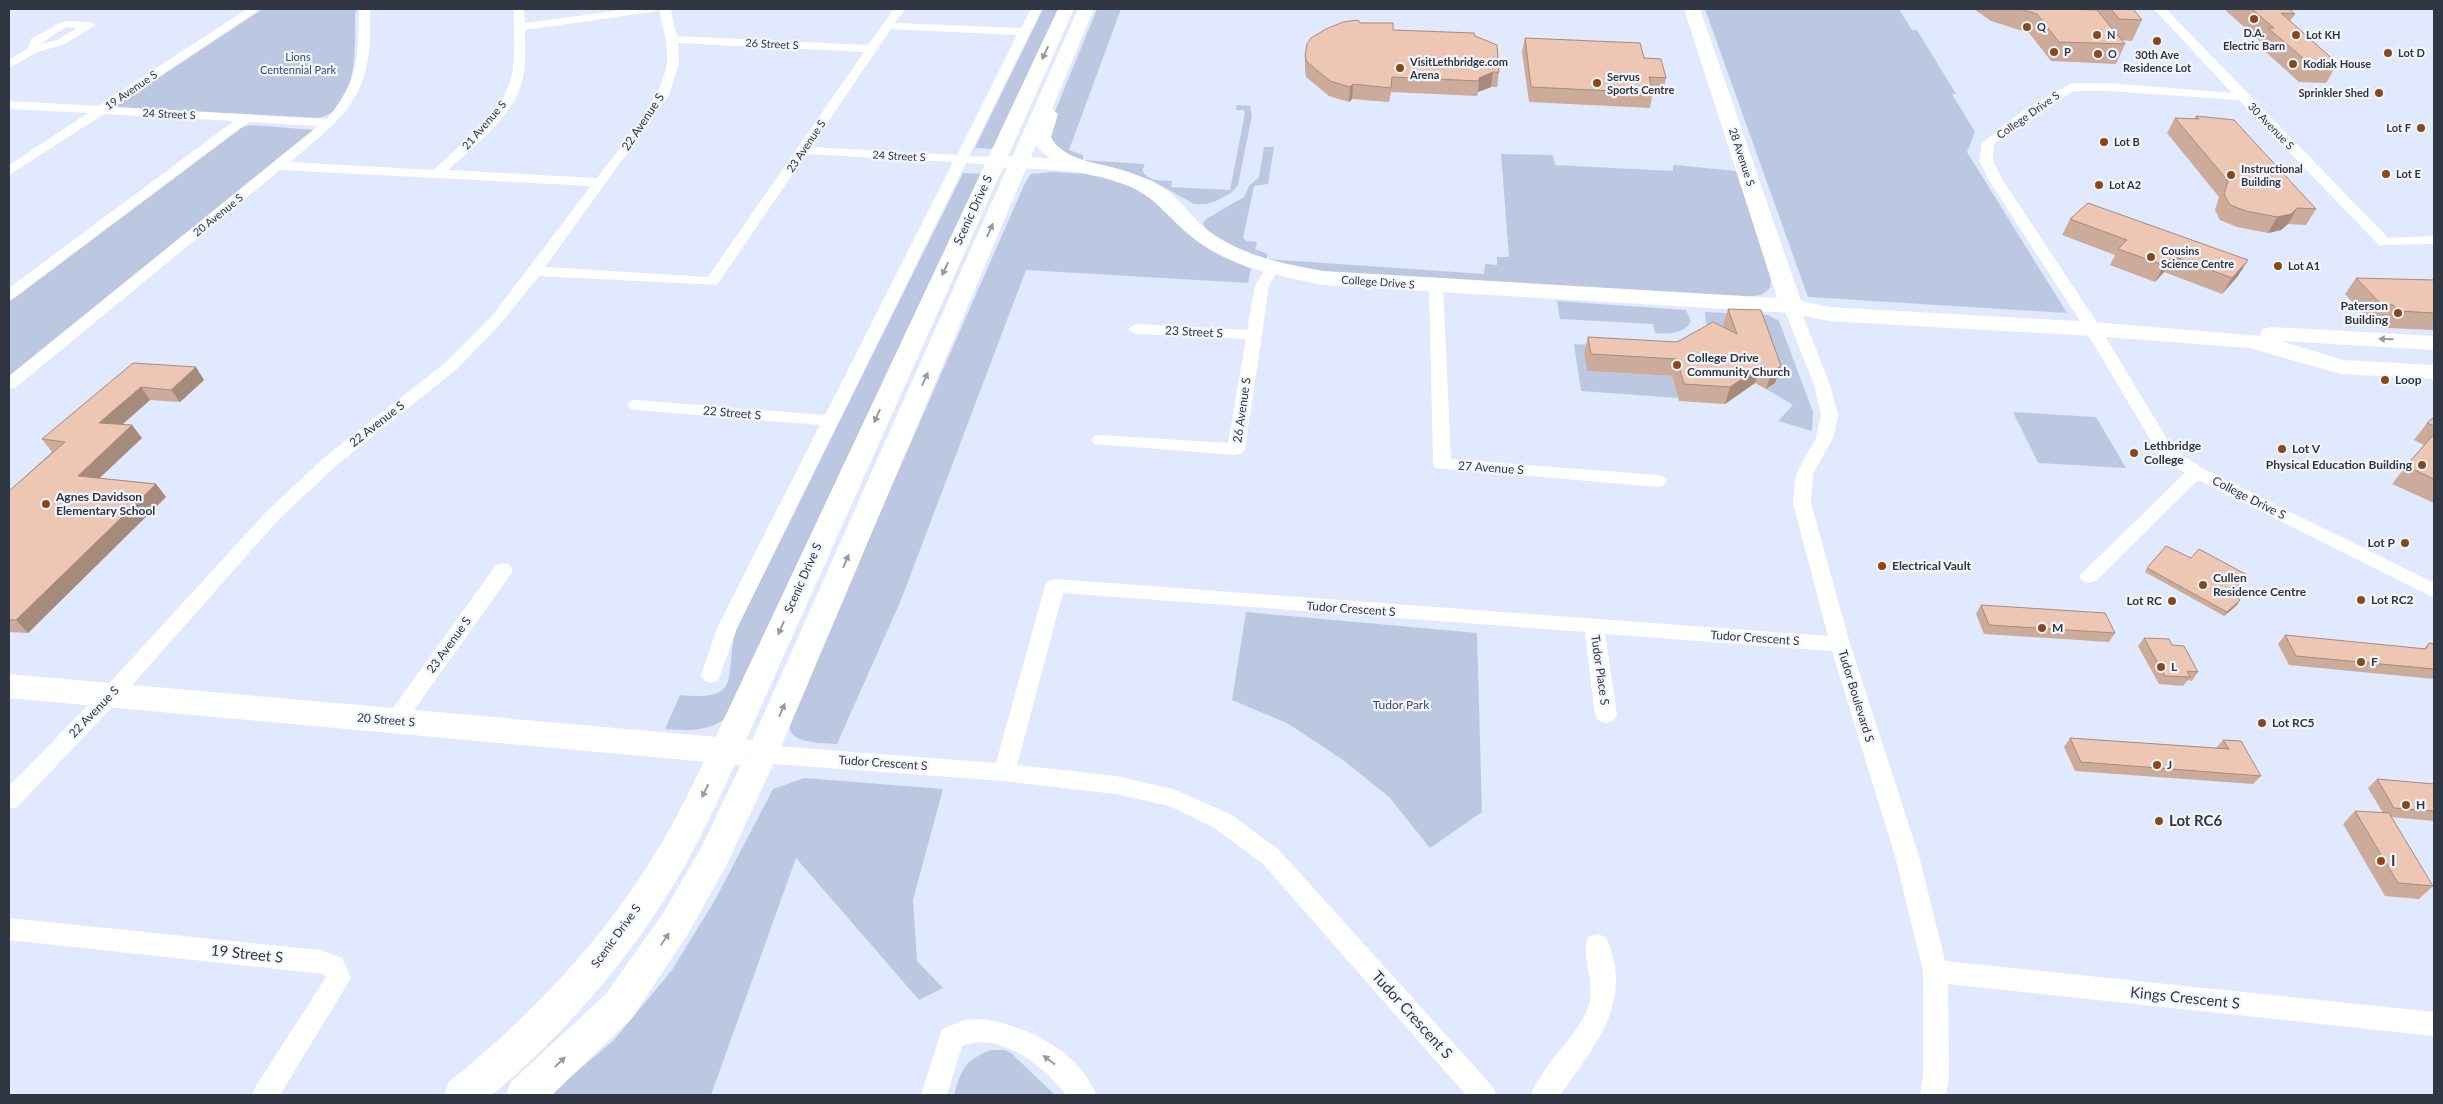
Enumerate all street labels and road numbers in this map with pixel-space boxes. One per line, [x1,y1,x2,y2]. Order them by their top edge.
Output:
street label: 26 Street S [745,36,799,51]
street label: 19 Avenue S [102,67,159,112]
street label: College Drive S [1994,88,2062,141]
street label: 22 Avenue S [618,90,667,153]
street label: 21 Avenue S [459,98,508,152]
street label: 30 Avenue S [2246,99,2297,152]
street label: 24 Street S [142,106,196,121]
street label: 23 Avenue S [783,117,828,174]
street label: 28 Avenue S [1727,126,1758,188]
street label: 24 Street S [872,148,926,163]
street label: Scenic Drive S [950,173,995,247]
street label: 20 Avenue S [190,191,245,239]
street label: College Drive S [1341,272,1415,291]
street label: 23 Street S [1165,322,1223,341]
street label: 26 Avenue S [1229,376,1254,444]
street label: 22 Avenue S [346,397,407,450]
street label: 22 Street S [702,402,762,423]
street label: 27 Avenue S [1458,458,1524,477]
street label: College Drive S [2210,473,2288,522]
street label: Scenic Drive S [780,540,825,615]
street label: Tudor Crescent S [1306,598,1396,619]
street label: 23 Avenue S [423,614,474,676]
street label: Tudor Crescent S [1710,627,1800,648]
street label: Tudor Place S [1588,634,1613,706]
street label: Tudor Boulevard S [1835,648,1878,744]
street label: 22 Avenue S [65,683,122,741]
street label: 20 Street S [356,709,416,730]
street label: Tudor Crescent S [838,752,928,773]
street label: Scenic Drive S [587,901,644,970]
street label: 19 Street S [210,940,284,966]
street label: Tudor Crescent S [1369,967,1457,1062]
street label: Kings Crescent S [2129,982,2241,1012]

